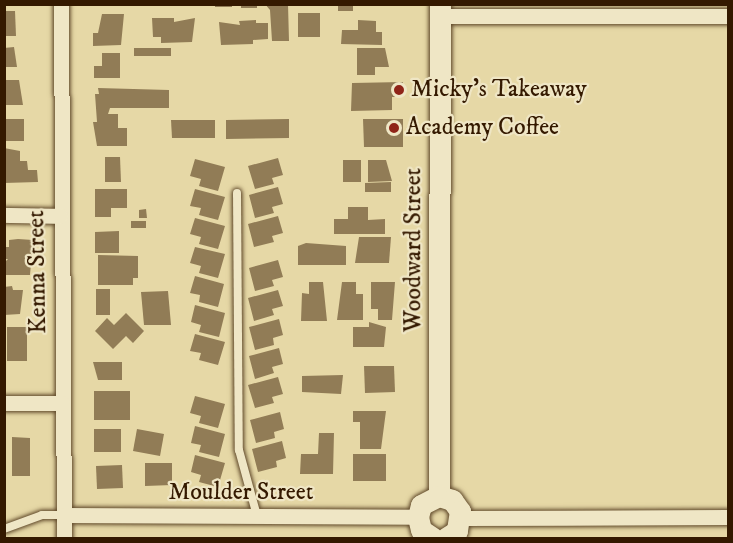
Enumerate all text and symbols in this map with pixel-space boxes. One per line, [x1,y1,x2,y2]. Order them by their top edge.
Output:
place label: Micky's Takeaway [411,76,587,104]
marker: Micky's Takeaway [392,83,406,97]
place label: Academy Coffee [406,114,559,142]
marker: Academy Coffee [387,121,401,135]
street label: Woodward Street [400,168,428,332]
street label: Kenna Street [23,210,53,334]
street label: Moulder Street [169,479,313,507]

